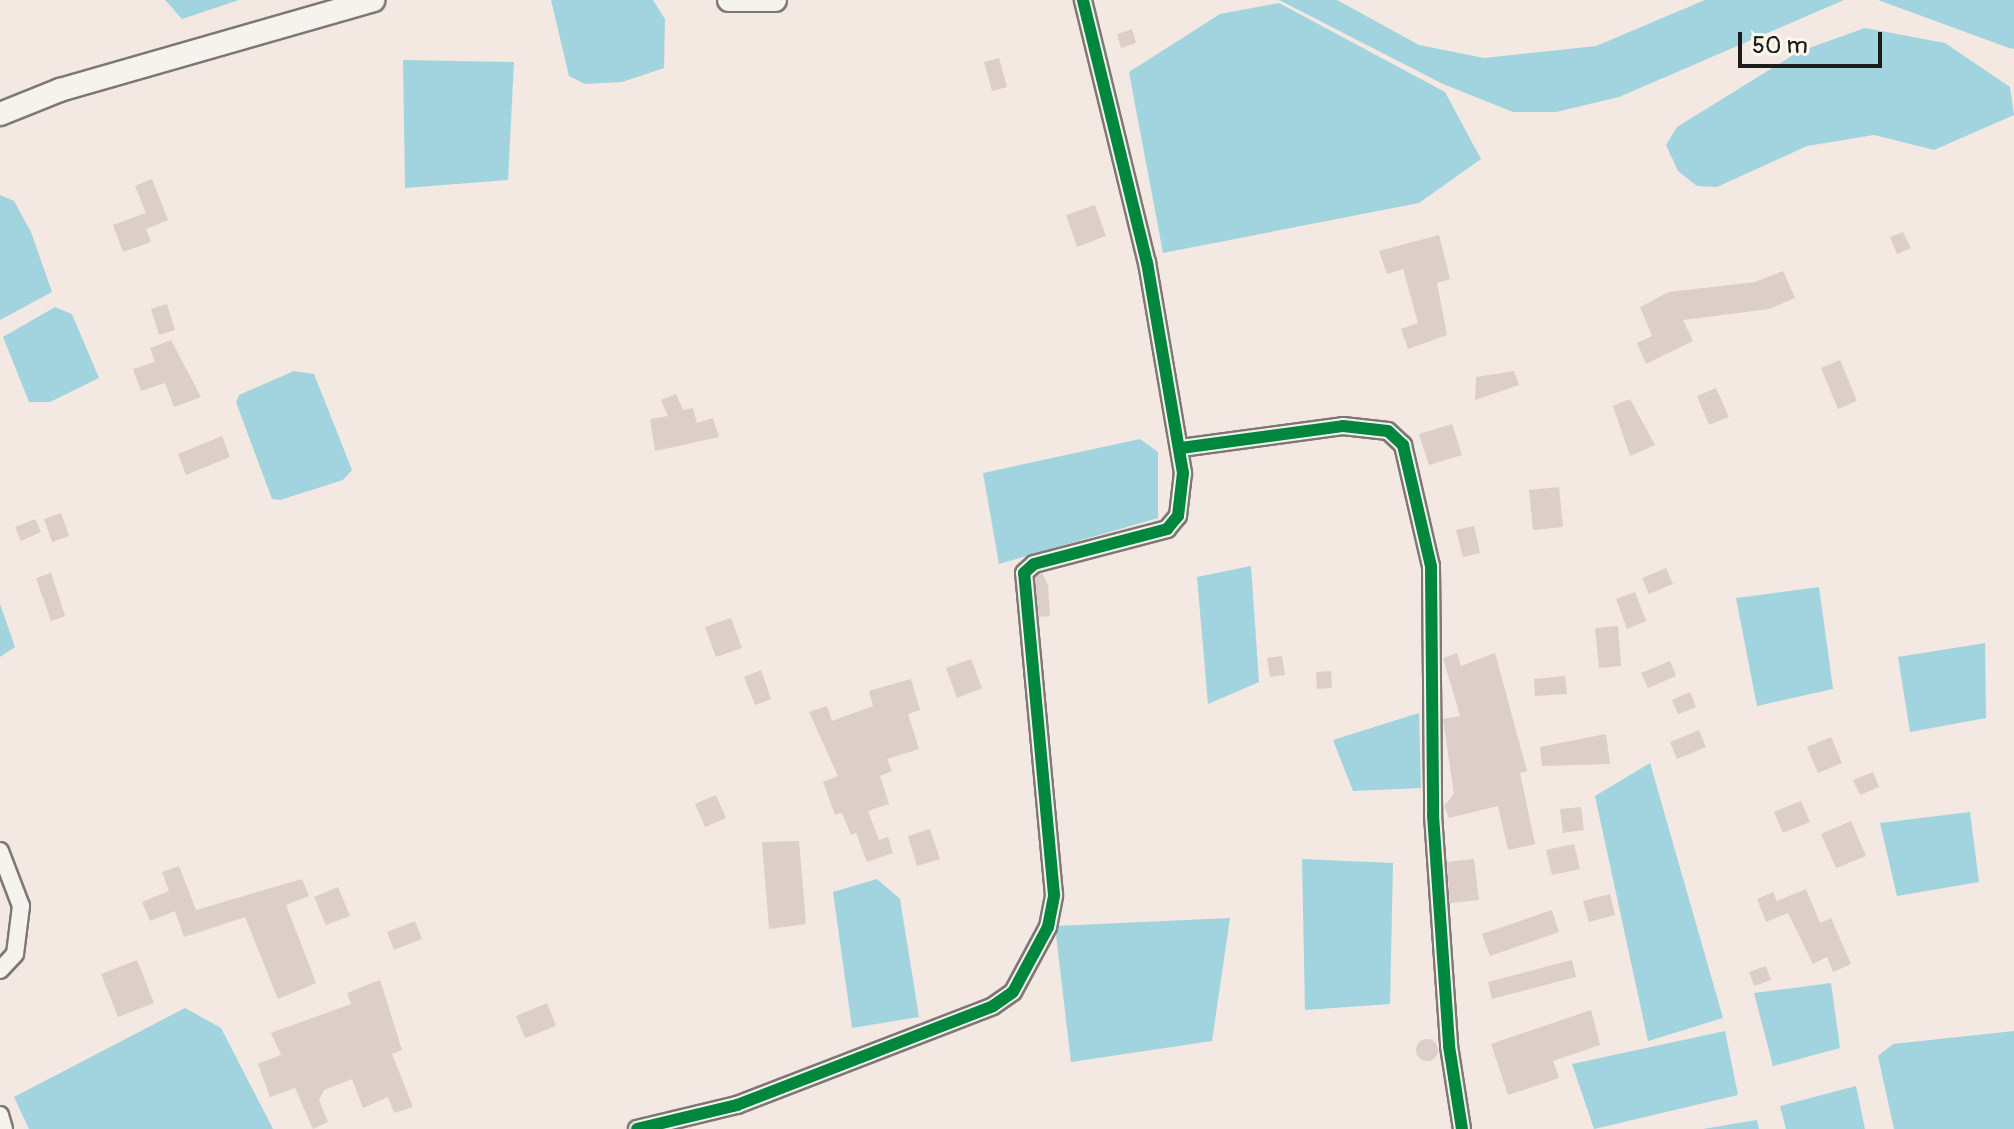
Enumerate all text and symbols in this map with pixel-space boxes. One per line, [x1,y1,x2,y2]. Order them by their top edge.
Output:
scale bar [1742,16,1886,66]
text: 50 m [1752,31,1808,60]

